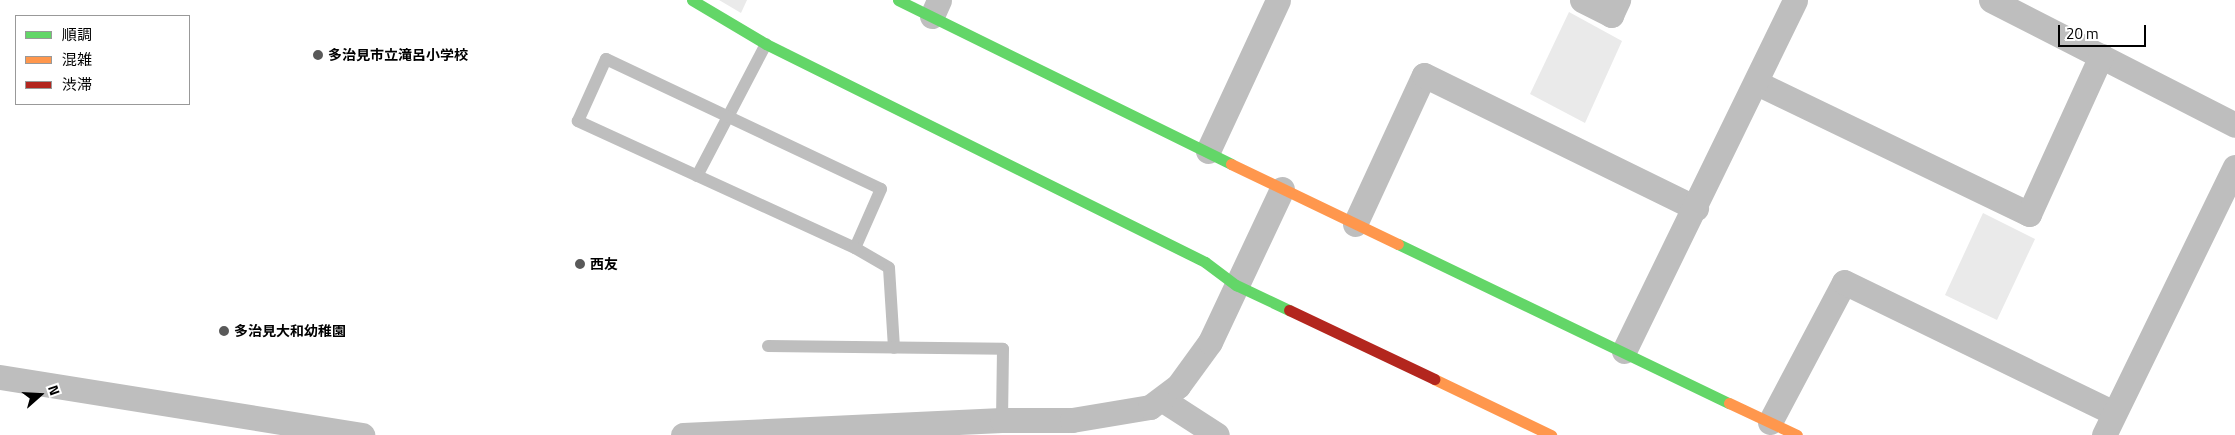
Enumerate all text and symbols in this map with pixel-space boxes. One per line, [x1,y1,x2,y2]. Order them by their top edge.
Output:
legend [15,15,190,105]
scale bar [2060,15,2148,47]
text: 20 m [2066,22,2099,45]
text: 順調 [62,23,92,46]
place label: 多治見市立滝呂小学校 [328,47,468,63]
text: 混雑 [62,48,92,71]
marker: 多治見市立滝呂小学校 [312,49,324,61]
text: 渋滞 [62,73,92,96]
place label: 西友 [590,256,618,272]
marker: 西友 [574,258,586,270]
place label: 多治見大和幼稚園 [234,323,346,339]
marker: 多治見大和幼稚園 [218,325,230,337]
north arrow [15,370,65,420]
text: N [43,382,66,398]

